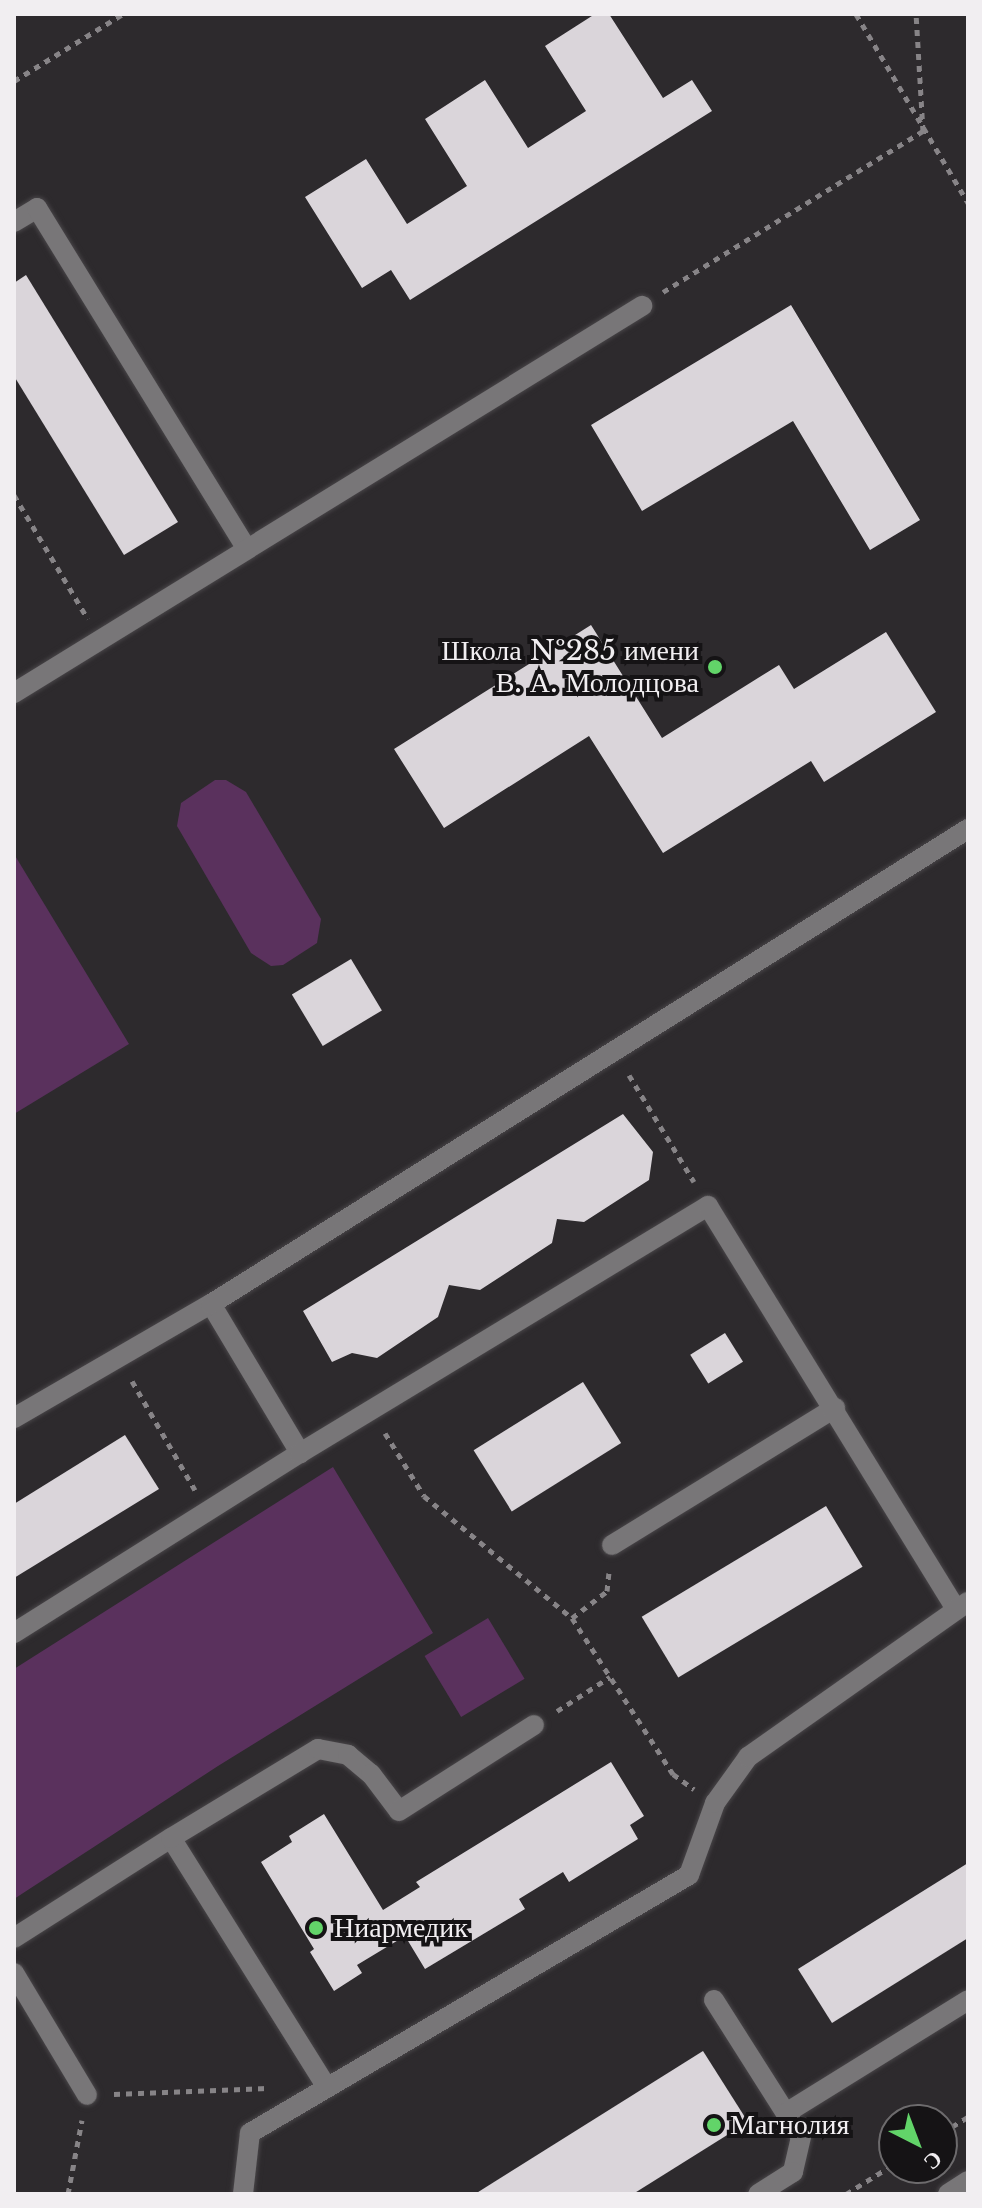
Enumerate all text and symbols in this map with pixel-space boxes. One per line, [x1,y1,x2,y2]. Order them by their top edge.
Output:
place label: Школа №285 имени В. А. Молодцова [441,634,699,700]
marker: Школа №285 имени В. А. Молодцова [706,658,724,676]
place label: Ниармедик [334,1911,468,1945]
marker: Ниармедик [305,1917,327,1939]
north arrow [878,2104,958,2184]
place label: Магнолия [730,2108,849,2142]
marker: Магнолия [705,2116,723,2134]
text: С [918,2145,948,2176]

